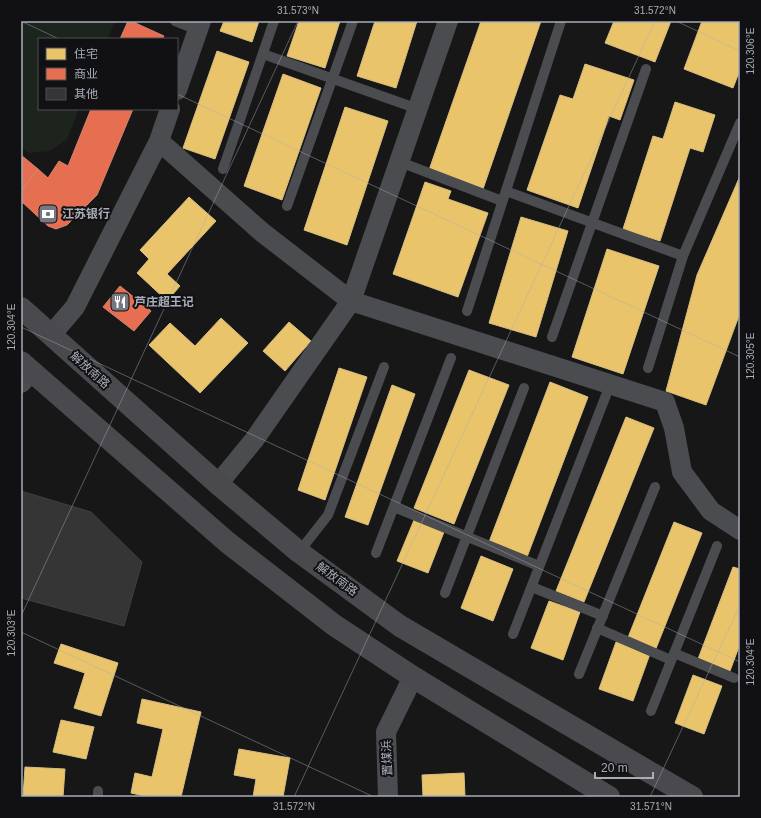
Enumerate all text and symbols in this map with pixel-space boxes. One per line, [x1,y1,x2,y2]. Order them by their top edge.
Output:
text: 31.573°N [277,5,319,16]
text: 31.572°N [634,5,676,16]
text: 120.306°E [745,27,756,74]
legend [38,38,178,110]
text: 住宅 [74,47,98,61]
text: 商业 [74,67,98,81]
text: 其他 [74,87,98,101]
bank icon: 江苏银行 [37,203,59,225]
place label: 江苏银行 [62,207,110,221]
restaurant icon: 芦庄超王记 [109,291,131,313]
place label: 芦庄超王记 [134,295,194,309]
text: 120.304°E [6,303,17,350]
text: 120.305°E [745,332,756,379]
street label: 解放南路 [67,349,113,391]
street label: 解放南路 [313,559,361,599]
text: 120.303°E [6,609,17,656]
text: 120.304°E [745,638,756,685]
street label: 置煤浜 [379,740,395,776]
scale bar [595,754,653,780]
text: 20 m [601,761,628,775]
text: 31.572°N [273,801,315,812]
text: 31.571°N [630,801,672,812]

